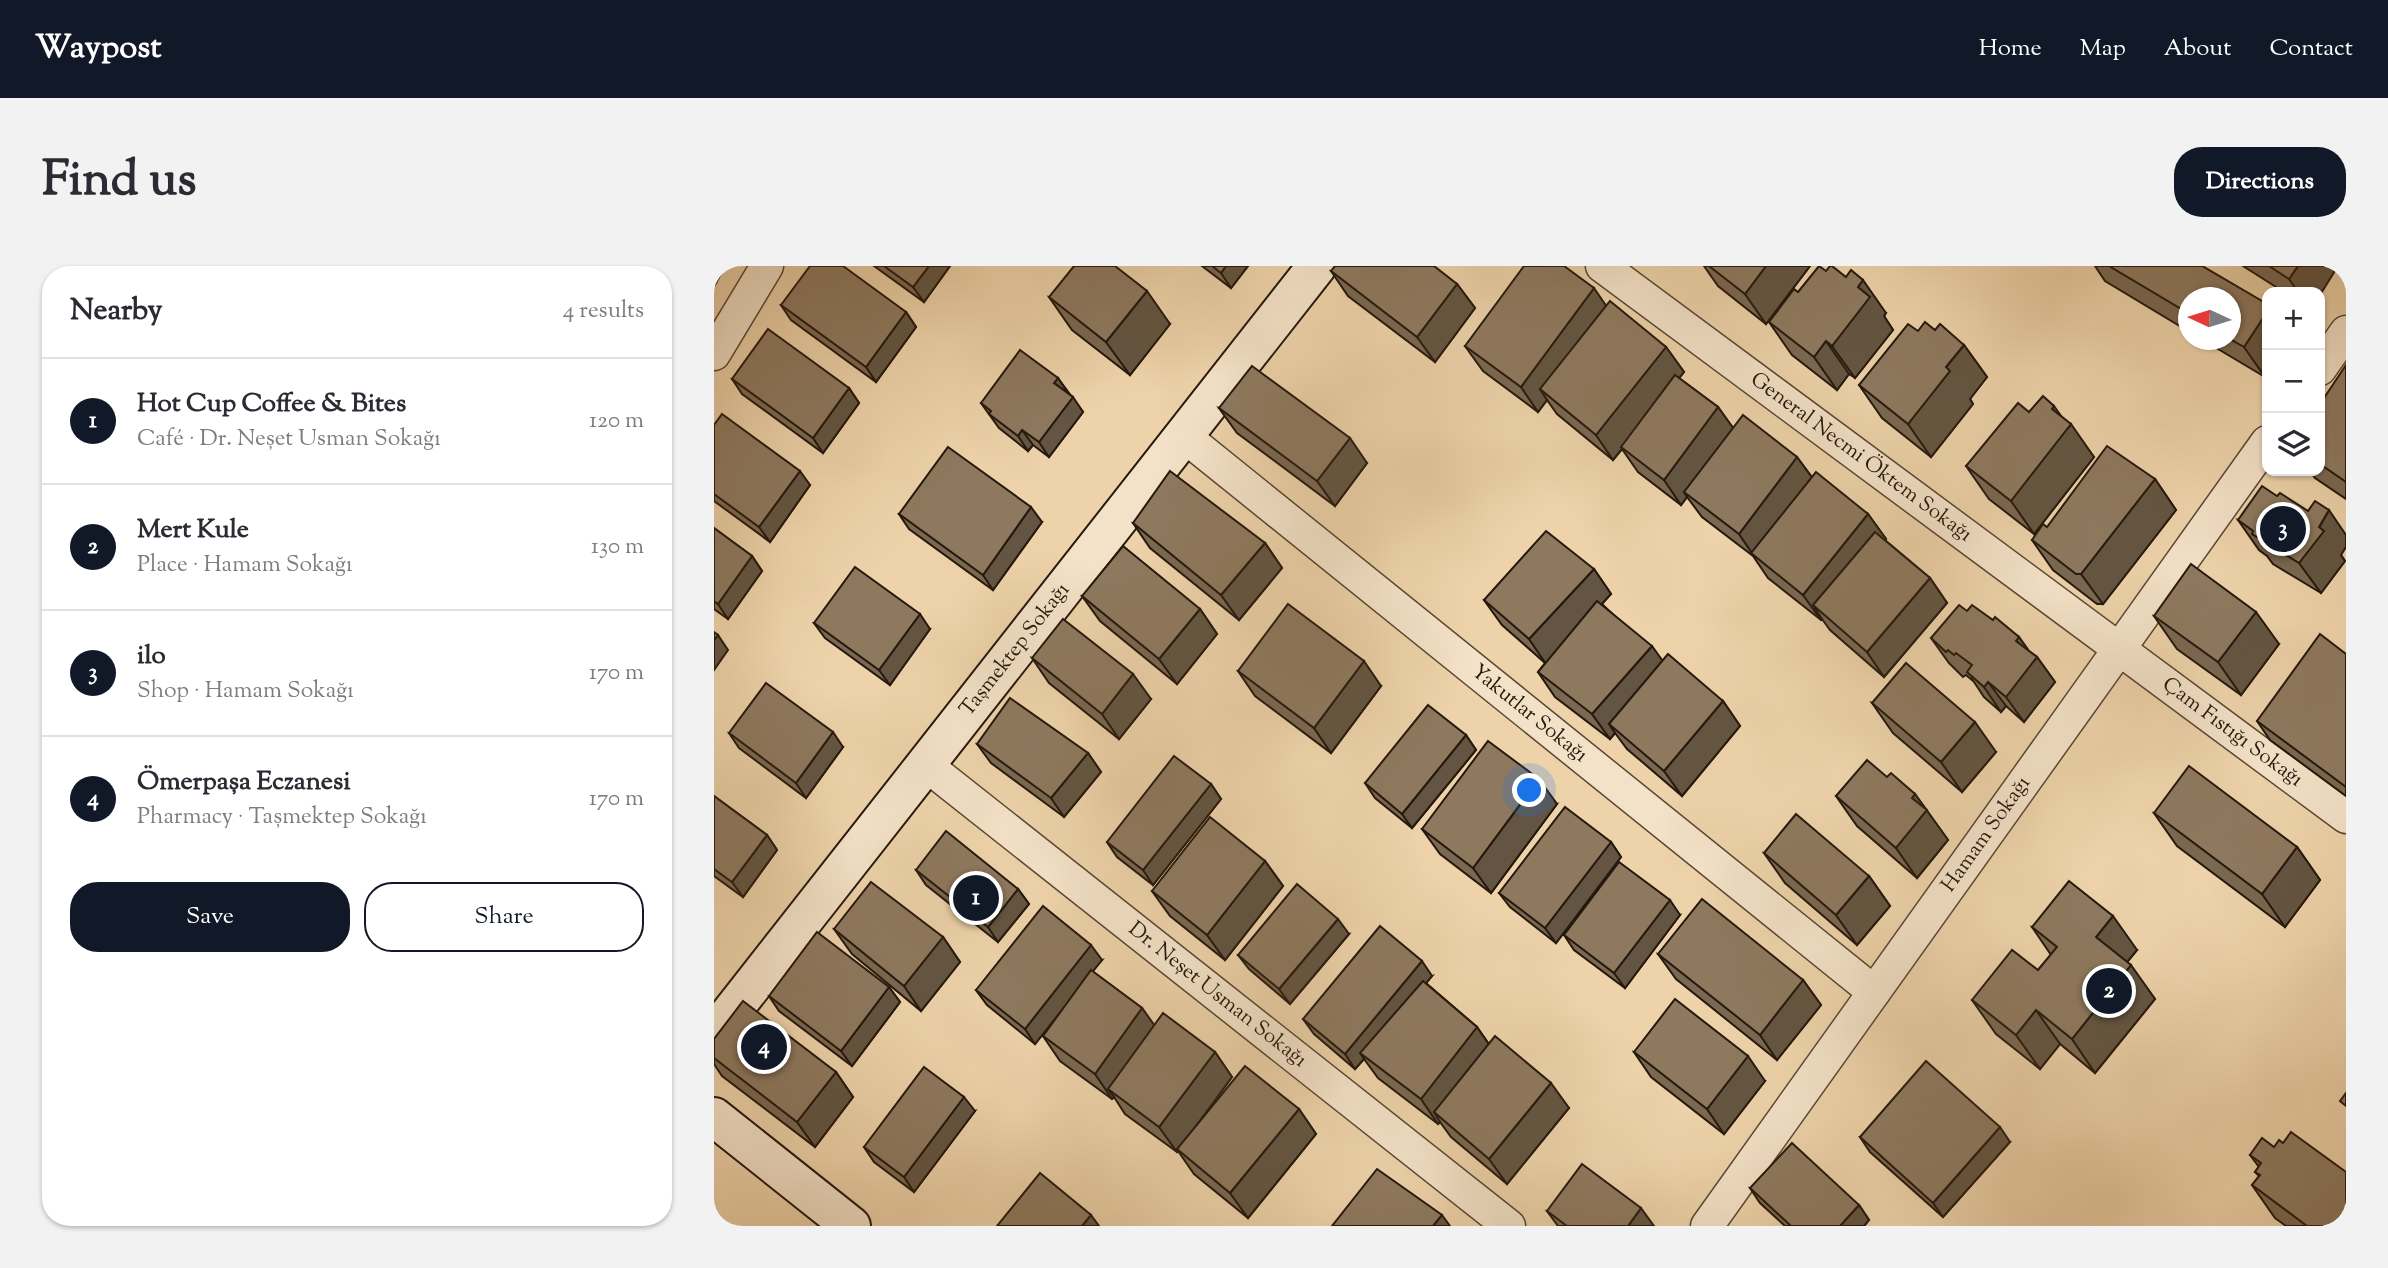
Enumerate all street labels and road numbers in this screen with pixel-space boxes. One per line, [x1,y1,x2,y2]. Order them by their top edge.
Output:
street label: General Necmi Öktem Sokağı [1744,365,1978,550]
street label: Taşmektep Sokağı [953,577,1077,723]
street label: Yakutlar Sokağı [1464,658,1594,770]
street label: Çam Fıstığı Sokağı [2155,670,2309,795]
street label: Hamam Sokağı [1935,770,2038,899]
street label: Dr. Neşet Usman Sokağı [1121,915,1313,1075]

